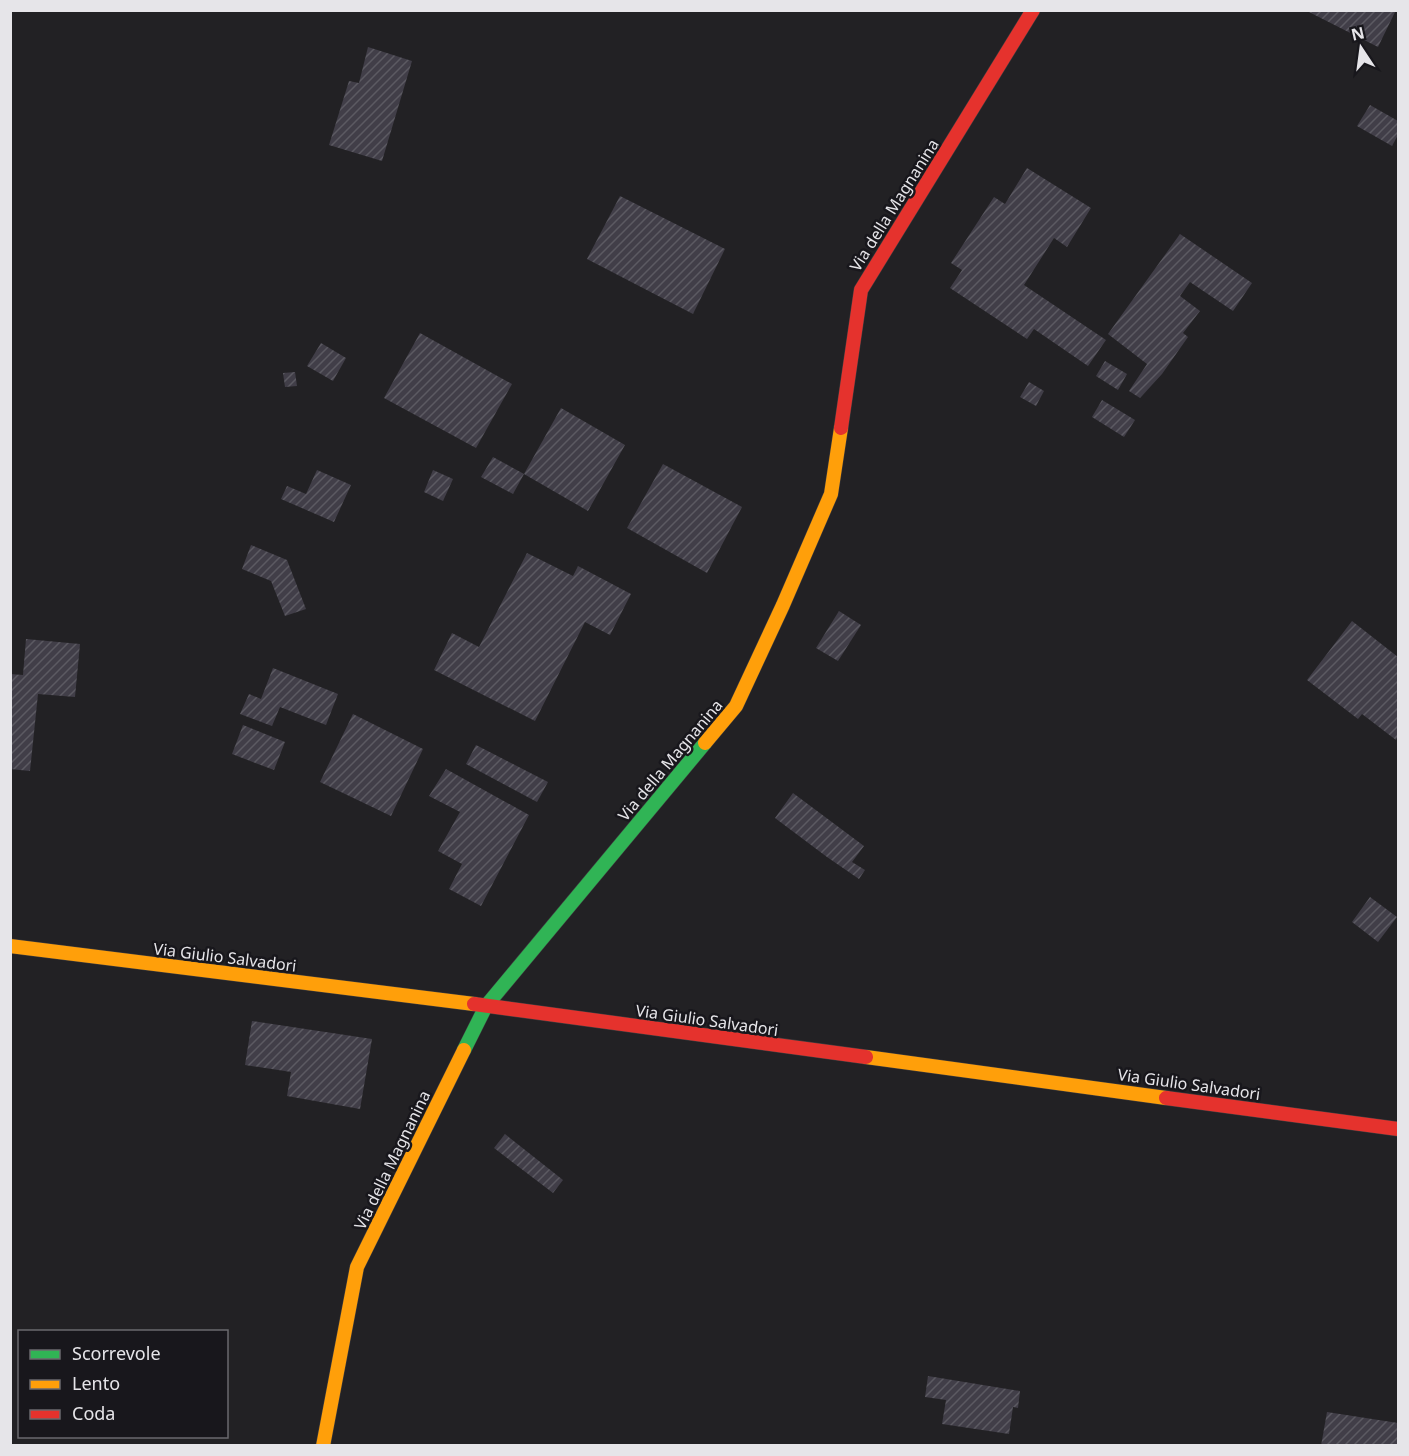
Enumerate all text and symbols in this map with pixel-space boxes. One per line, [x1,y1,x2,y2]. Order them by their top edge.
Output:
north arrow [1331,18,1391,78]
text: N [1349,21,1366,46]
street label: Via della Magnanina [844,135,944,275]
street label: Via della Magnanina [613,695,727,825]
street label: Via Giulio Salvadori [152,937,298,977]
street label: Via Giulio Salvadori [634,999,780,1041]
street label: Via Giulio Salvadori [1116,1063,1262,1105]
street label: Via della Magnanina [349,1087,435,1233]
legend [18,1330,228,1438]
text: Scorrevole [72,1341,161,1365]
text: Lento [72,1371,120,1395]
text: Coda [72,1401,115,1425]

